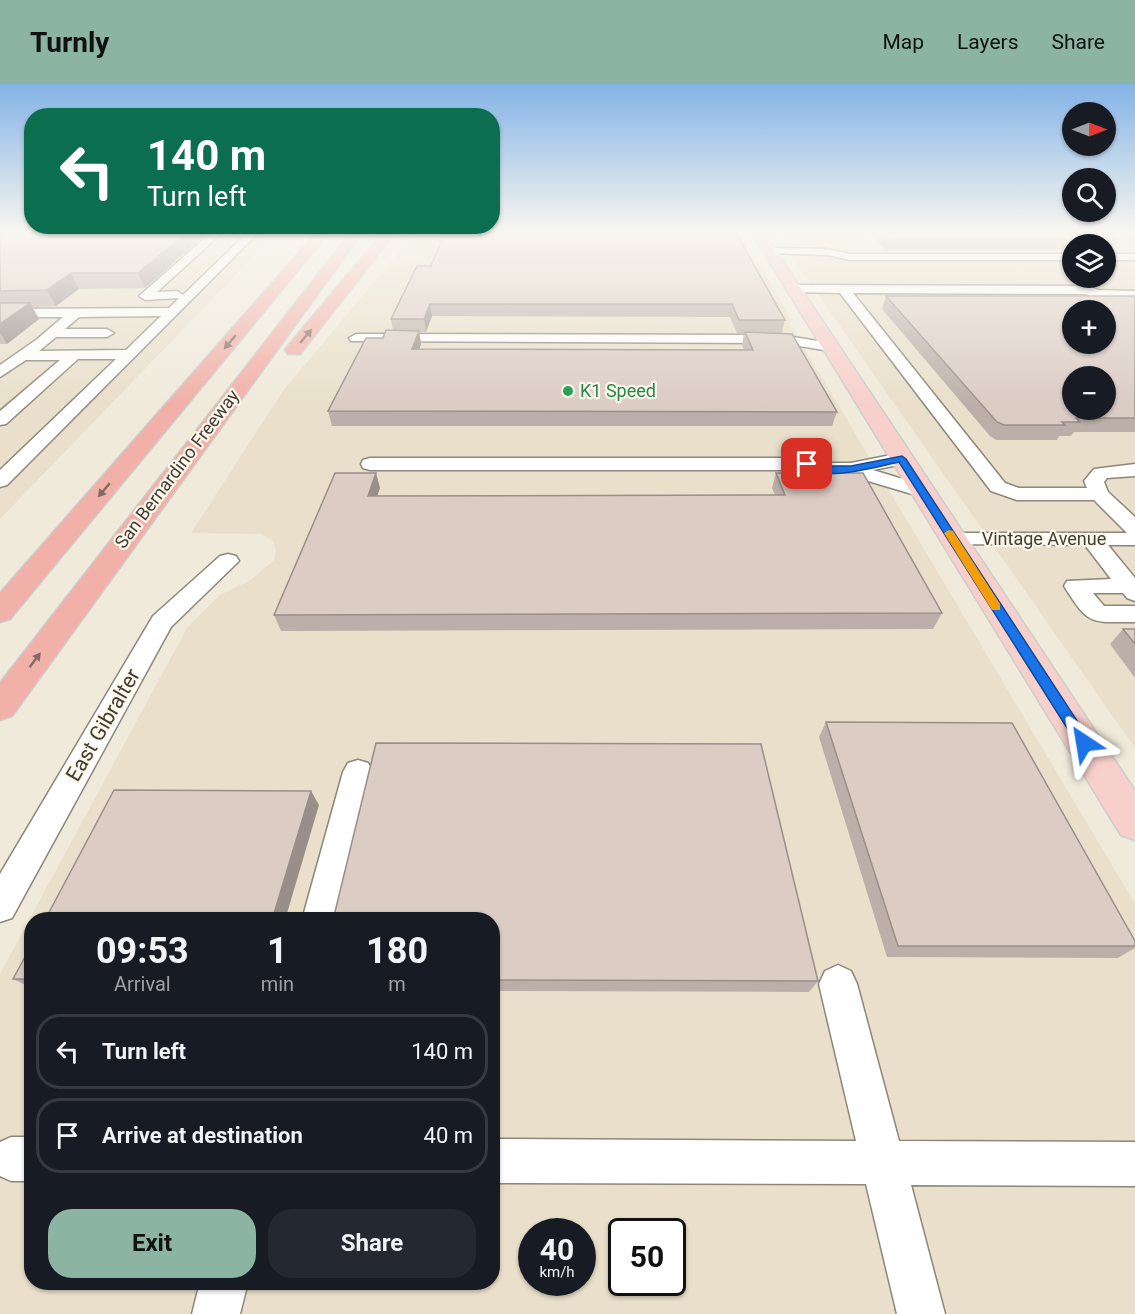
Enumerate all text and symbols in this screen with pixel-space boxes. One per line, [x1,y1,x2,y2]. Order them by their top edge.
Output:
text: Turnly [30,26,109,59]
text: Map [882,30,924,54]
text: Layers [957,30,1018,54]
text: Share [1051,30,1105,54]
north arrow [1062,102,1116,156]
map controls [1062,102,1116,420]
text: 140 m [147,131,266,180]
icon: left [48,132,126,210]
button: search [1062,168,1116,222]
text: Turn left [147,181,247,213]
button: layers [1062,234,1116,288]
button: + [1062,300,1116,354]
one-way arrow [299,329,312,344]
one-way arrow [224,334,237,349]
button: − [1062,366,1116,420]
place label: K1 Speed [580,380,656,401]
marker: K1 Speed [561,384,575,398]
street label: San Bernardino Freeway [110,385,243,552]
pin [781,438,832,489]
icon: arrive [790,447,823,480]
one-way arrow [97,482,110,498]
street label: Vintage Avenue [982,528,1106,549]
one-way arrow [29,653,41,669]
street label: East Gibralter [61,665,145,785]
position arrow [1052,711,1116,775]
text: 09:53 [96,930,189,972]
text: 1 [267,930,288,972]
text: 180 [366,930,428,972]
text: Arrival [114,972,171,996]
text: min [261,972,294,996]
text: m [388,972,406,996]
icon: left [51,1035,84,1068]
text: Turn left [102,1039,186,1064]
text: 140 m [411,1039,473,1064]
icon: arrive [51,1119,84,1152]
text: Arrive at destination [102,1123,303,1148]
text: 40 m [424,1123,473,1148]
button: Exit [48,1209,256,1278]
button: Share [268,1209,476,1278]
speed limit sign: 50 [608,1218,686,1296]
text: 40 [540,1232,574,1267]
text: km/h [539,1263,575,1281]

